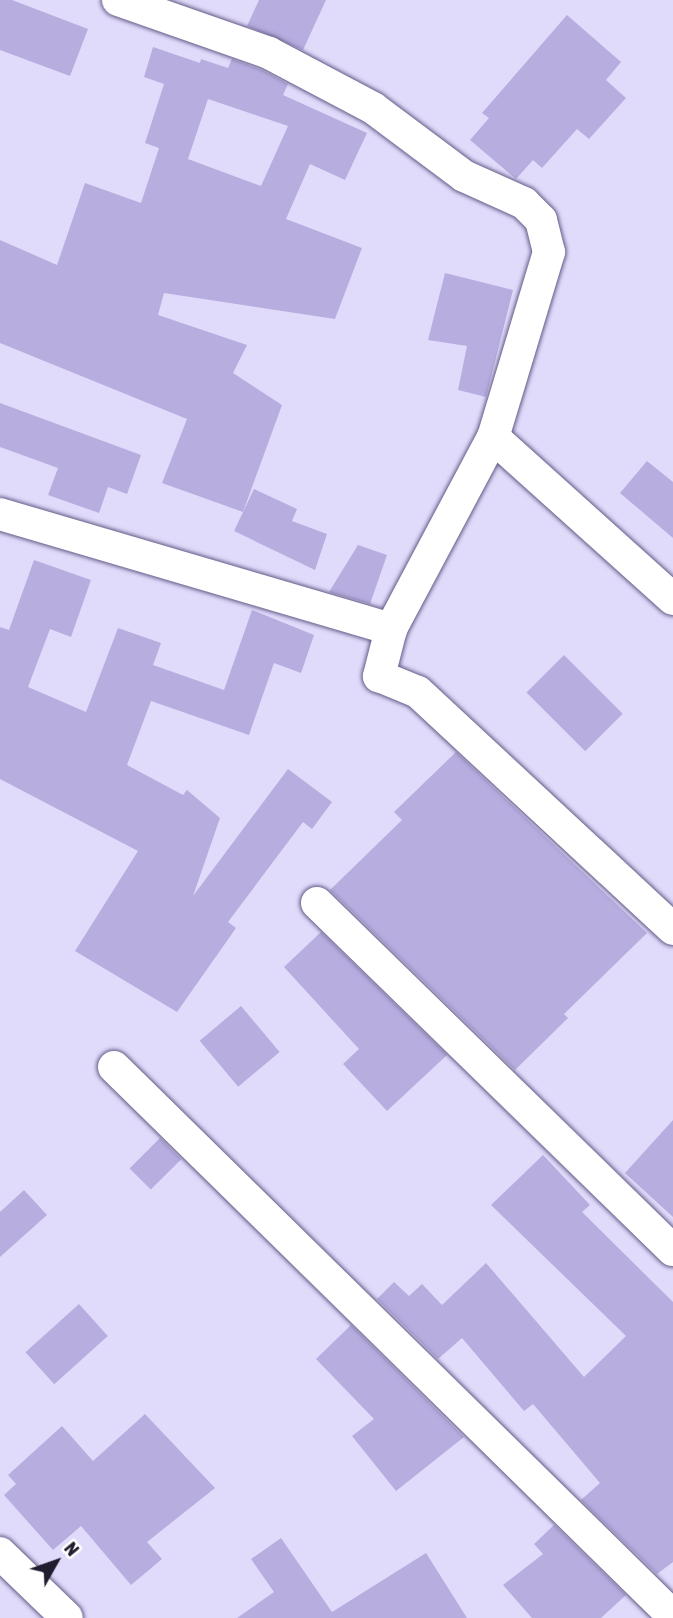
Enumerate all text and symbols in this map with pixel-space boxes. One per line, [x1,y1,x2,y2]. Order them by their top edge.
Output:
north arrow [21,1527,91,1597]
text: N [60,1537,84,1560]

